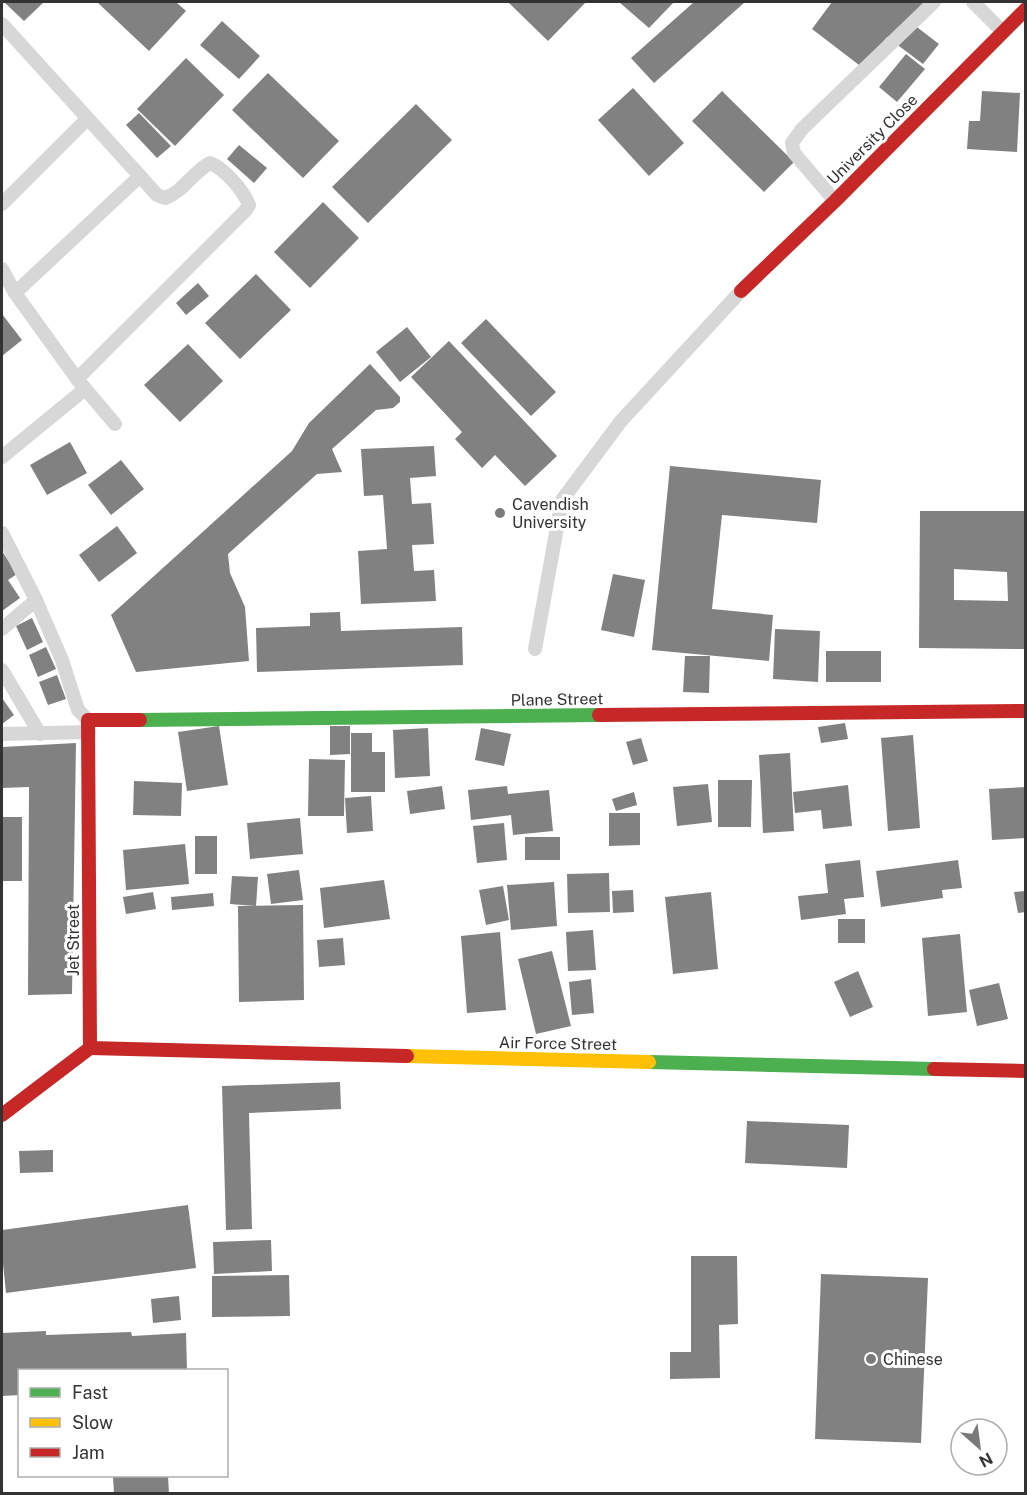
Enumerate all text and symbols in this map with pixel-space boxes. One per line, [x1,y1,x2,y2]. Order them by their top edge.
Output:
street label: University Close [823,90,921,188]
place label: Cavendish University [512,495,589,532]
marker: Cavendish University [493,506,507,520]
street label: Plane Street [511,689,603,710]
street label: Jet Street [64,904,83,976]
street label: Air Force Street [499,1033,617,1054]
place label: Chinese [883,1350,943,1369]
marker: Chinese [864,1352,878,1366]
legend [18,1369,228,1477]
text: Fast [72,1382,108,1403]
text: Slow [72,1412,113,1433]
north arrow [949,1417,1009,1477]
text: Jam [72,1442,105,1463]
text: N [976,1448,996,1471]

